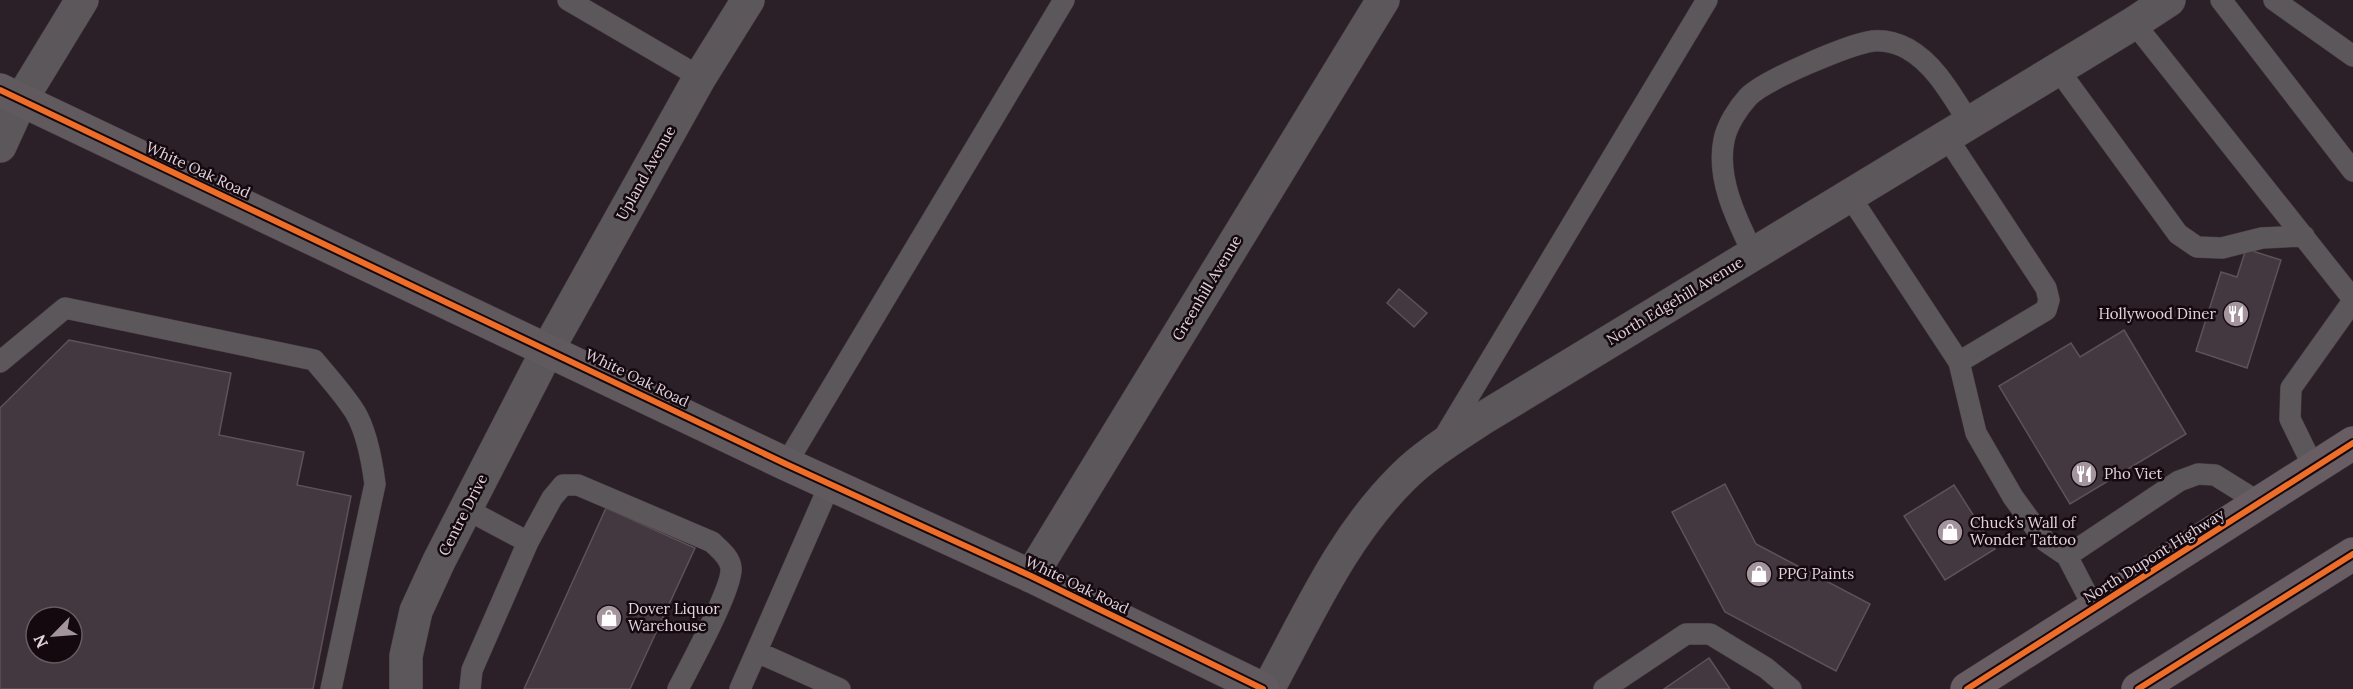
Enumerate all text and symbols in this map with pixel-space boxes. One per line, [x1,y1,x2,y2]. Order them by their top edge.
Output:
street label: Upland Avenue [612,122,679,223]
street label: White Oak Road [143,137,253,202]
street label: Greenhill Avenue [1168,232,1245,344]
street label: North Edgehill Avenue [1603,252,1747,349]
restaurant icon: Hollywood Diner [2221,299,2251,329]
place label: Hollywood Diner [2098,304,2216,323]
street label: White Oak Road [582,344,692,411]
restaurant icon: Pho Viet [2069,459,2099,489]
place label: Pho Viet [2104,464,2163,483]
street label: Centre Drive [434,471,491,559]
street label: North Dupont Highway [2080,504,2228,607]
place label: Chuck’s Wall of Wonder Tattoo [1970,513,2077,549]
shop icon: Chuck’s Wall of Wonder Tattoo [1935,517,1965,547]
street label: White Oak Road [1022,551,1132,618]
shop icon: PPG Paints [1744,559,1774,589]
place label: PPG Paints [1778,564,1854,583]
place label: Dover Liquor Warehouse [628,599,720,635]
shop icon: Dover Liquor Warehouse [594,603,624,633]
north arrow [24,605,84,665]
text: N [29,632,52,651]

